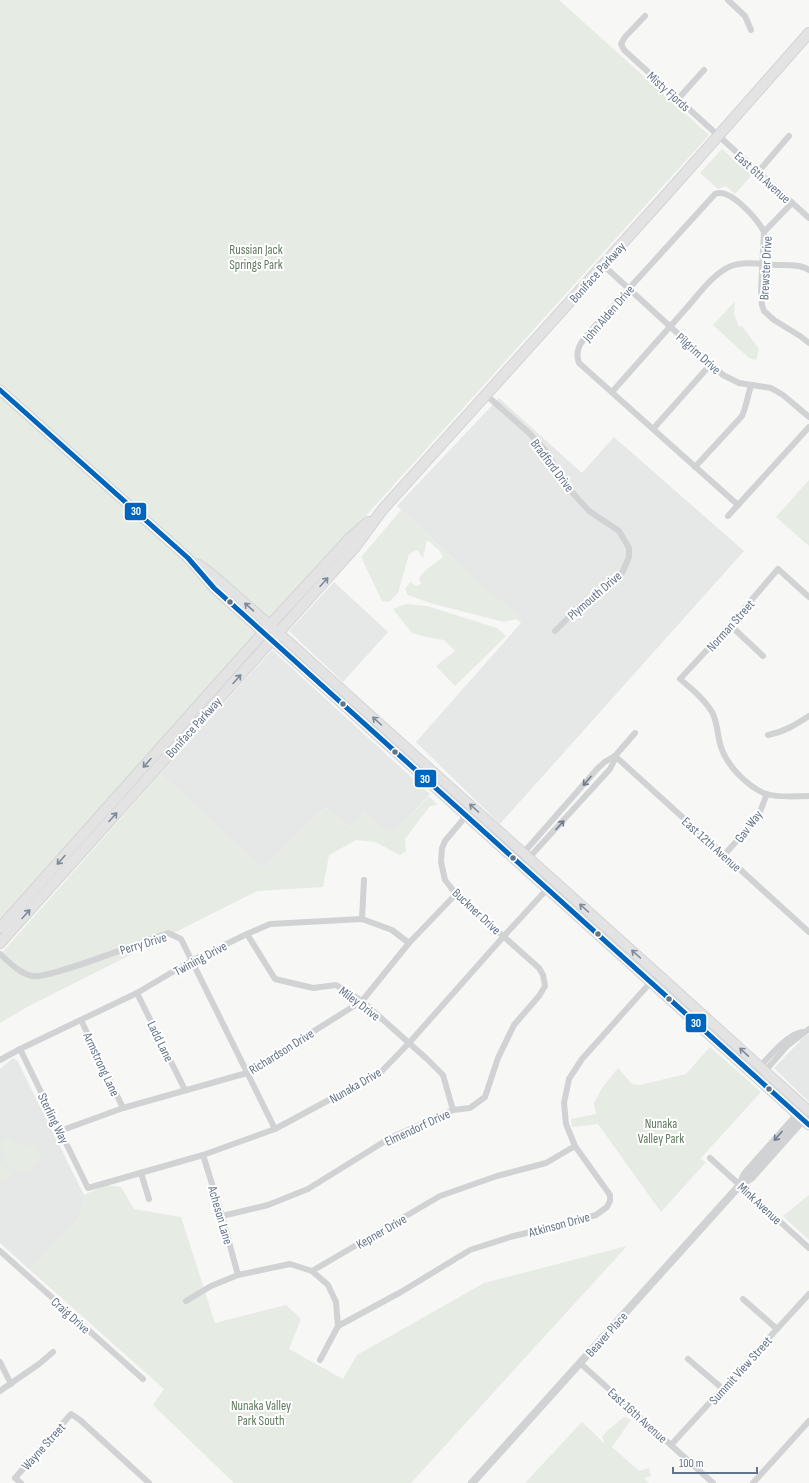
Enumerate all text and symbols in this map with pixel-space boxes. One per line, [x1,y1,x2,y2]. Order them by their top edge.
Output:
street label: Misty Fjords [644,68,693,115]
street label: East 6th Avenue [731,148,794,207]
street label: Brewster Drive [756,236,776,300]
street label: Boniface Parkway [566,239,629,306]
park label: Russian Jack Springs Park [229,242,283,273]
street label: John Alden Drive [579,282,638,346]
street label: Pilgrim Drive [673,329,724,378]
street label: Bradford Drive [527,436,577,495]
line badge: 30 [124,502,147,521]
text: 30 [131,505,141,518]
street label: Plymouth Drive [564,568,625,624]
one-way arrow [319,577,328,587]
street label: Norman Street [703,596,758,655]
unlabelled marker [225,597,235,607]
one-way arrow [244,602,254,611]
one-way arrow [232,674,241,684]
street label: Boniface Parkway [162,694,225,761]
unlabelled marker [338,699,348,709]
one-way arrow [372,717,382,726]
unlabelled marker [390,747,400,757]
one-way arrow [143,758,152,768]
line badge: 30 [414,769,437,788]
text: 30 [420,773,430,786]
one-way arrow [582,776,591,787]
one-way arrow [469,803,479,813]
street label: Gav Way [731,807,766,846]
one-way arrow [108,812,117,822]
street label: East 12th Avenue [678,814,744,876]
one-way arrow [555,820,564,830]
unlabelled marker [508,853,518,863]
one-way arrow [56,855,65,865]
street label: Buckner Drive [449,885,504,938]
one-way arrow [580,904,590,913]
one-way arrow [21,909,31,919]
street label: Perry Drive [118,929,169,959]
unlabelled marker [593,929,603,939]
street label: Twining Drive [171,938,230,980]
one-way arrow [631,949,641,958]
street label: Miley Drive [336,983,383,1024]
unlabelled marker [664,994,674,1004]
line badge: 30 [685,1013,707,1033]
text: 30 [691,1017,701,1030]
street label: Ladd Lane [143,1018,177,1064]
street label: Richardson Drive [246,1026,317,1078]
street label: Armstrong Lane [79,1029,123,1099]
one-way arrow [739,1048,749,1057]
street label: Nunaka Drive [327,1065,384,1107]
unlabelled marker [764,1084,774,1094]
street label: Sterling Way [34,1091,72,1146]
street label: Elmendorf Drive [382,1106,453,1150]
park label: Nunaka Valley Park [638,1116,684,1147]
one-way arrow [774,1131,783,1142]
street label: Mink Avenue [734,1179,785,1228]
street label: Acheson Lane [204,1183,236,1246]
street label: Atkinson Drive [526,1209,592,1241]
street label: Kepner Drive [353,1211,410,1253]
street label: Craig Drive [47,1294,93,1337]
street label: Beaver Place [582,1309,631,1361]
street label: Summit View Street [706,1333,776,1408]
street label: East 16th Avenue [604,1385,670,1447]
park label: Nunaka Valley Park South [231,1398,291,1429]
street label: Wayne Street [18,1420,69,1474]
scale bar [673,1449,757,1475]
text: 100 m [679,1456,704,1471]

